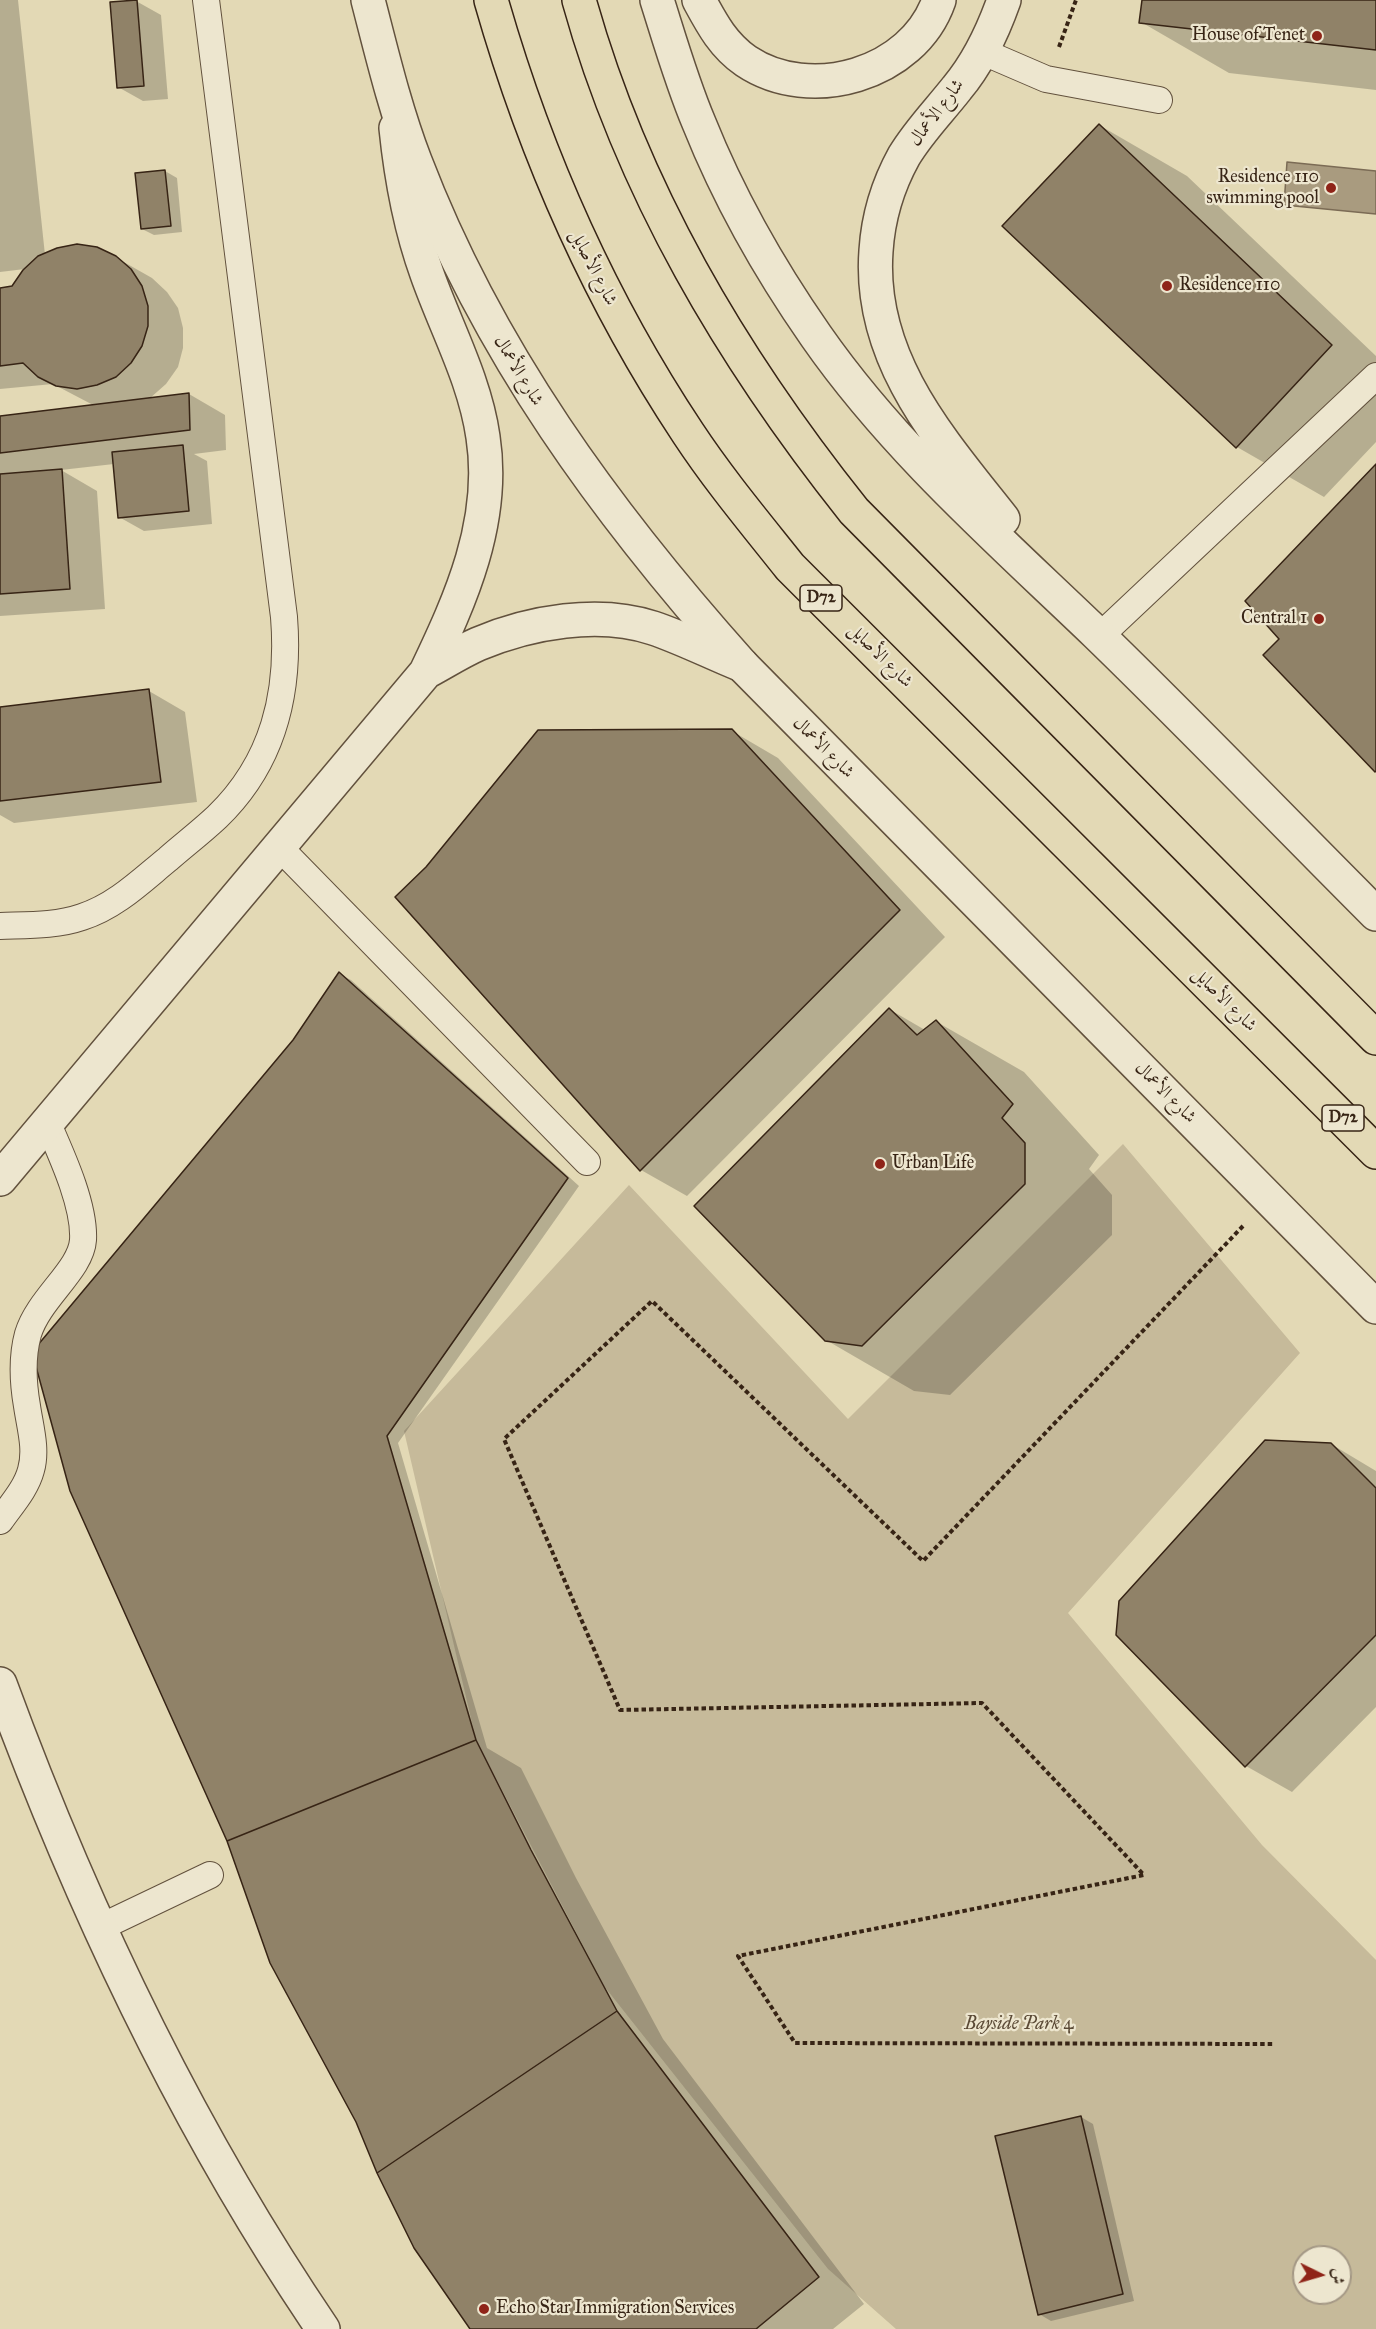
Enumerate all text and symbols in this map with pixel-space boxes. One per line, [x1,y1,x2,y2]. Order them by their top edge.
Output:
place label: House of Tenet [1192,25,1305,47]
marker: House of Tenet [1310,29,1324,43]
street label: شارع الأعمال [905,75,969,151]
place label: Residence 110 swimming pool [1206,167,1319,210]
marker: Residence 110 swimming pool [1324,181,1338,195]
street label: شارع الأصايل [565,226,621,310]
place label: Residence 110 [1179,275,1280,297]
marker: Residence 110 [1160,279,1174,293]
street label: شارع الأعمال [489,332,547,410]
road number: D72 [800,585,842,611]
place label: Central 1 [1241,608,1307,630]
marker: Central 1 [1312,612,1326,626]
street label: شارع الأصايل [843,619,917,693]
street label: شارع الأعمال [788,713,858,783]
street label: شارع الأصايل [1187,963,1261,1037]
street label: شارع الأعمال [1130,1058,1200,1128]
road number: D72 [1322,1105,1364,1131]
place label: Urban Life [892,1153,974,1175]
marker: Urban Life [873,1157,887,1171]
park label: Bayside Park 4 [964,2014,1074,2036]
north arrow [1292,2245,1352,2305]
text: ش [1328,2268,1349,2285]
place label: Echo Star Immigration Services [496,2298,734,2320]
marker: Echo Star Immigration Services [477,2302,491,2316]

